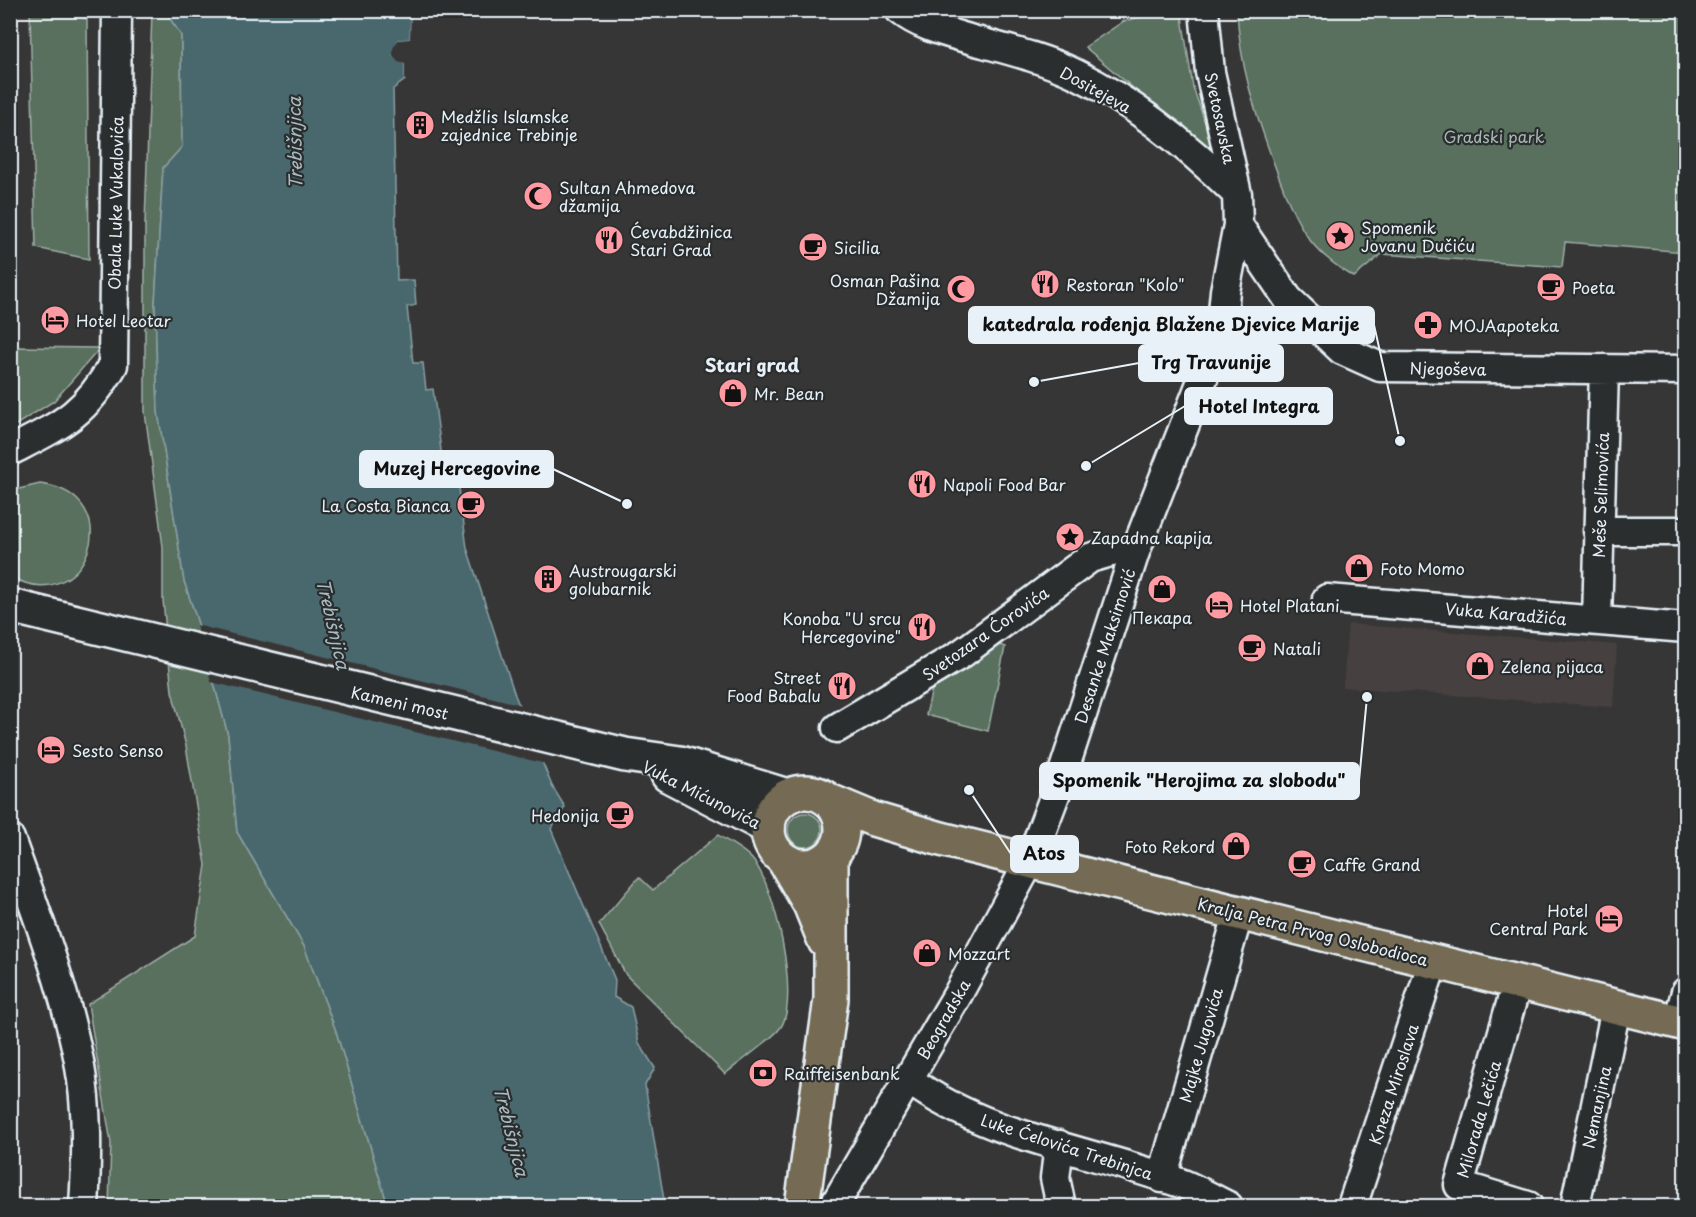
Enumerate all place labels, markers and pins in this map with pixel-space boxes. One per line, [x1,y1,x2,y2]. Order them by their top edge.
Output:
place label: Medžlis Islamske zajednice Trebinje [441,104,578,146]
building icon: Medžlis Islamske zajednice Trebinje [404,109,436,141]
place label: Sultan Ahmedova džamija [559,175,695,217]
mosque icon: Sultan Ahmedova džamija [522,180,554,212]
place label: Spomenik Jovanu Dučiću [1361,215,1475,257]
place label: Ćevabdžinica Stari Grad [630,219,732,261]
place icon: Spomenik Jovanu Dučiću [1324,220,1356,252]
restaurant icon: Ćevabdžinica Stari Grad [593,224,625,256]
cafe icon: Sicilia [797,231,829,263]
place label: Sicilia [834,235,880,259]
place label: Osman Pašina Džamija [830,268,940,310]
restaurant icon: Restoran "Kolo" [1029,268,1061,300]
cafe icon: Poeta [1535,271,1567,303]
place label: Restoran "Kolo" [1066,272,1185,296]
mosque icon: Osman Pašina Džamija [945,273,977,305]
place label: Poeta [1572,275,1615,299]
hotel icon: Hotel Leotar [39,304,71,336]
callout: katedrala rođenja Blažene Djevice Marije [969,307,1374,343]
place label: Hotel Leotar [76,308,172,332]
pharmacy icon: MOJAapoteka [1412,309,1444,341]
place label: MOJAapoteka [1449,313,1559,337]
callout: Trg Travunije [1139,345,1283,381]
shop icon: Mr. Bean [717,377,749,409]
place label: Mr. Bean [754,381,824,405]
callout: Hotel Integra [1185,388,1332,424]
callout: Muzej Hercegovine [360,451,553,487]
restaurant icon: Napoli Food Bar [906,468,938,500]
place label: Napoli Food Bar [943,472,1067,496]
cafe icon: La Costa Bianca [455,489,487,521]
place label: La Costa Bianca [321,493,451,517]
place icon: Zapadna kapija [1054,521,1086,553]
place label: Zapadna kapija [1091,525,1213,549]
shop icon: Foto Momo [1343,552,1375,584]
place label: Foto Momo [1380,556,1465,580]
place label: Austrougarski golubarnik [569,558,677,600]
building icon: Austrougarski golubarnik [532,563,564,595]
shop icon: Пекара [1146,573,1178,605]
hotel icon: Hotel Platani [1203,589,1235,621]
place label: Hotel Platani [1240,593,1340,617]
place label: Пекара [1132,605,1192,629]
place label: Konoba "U srcu Hercegovine" [783,606,901,648]
restaurant icon: Konoba "U srcu Hercegovine" [906,611,938,643]
cafe icon: Natali [1236,632,1268,664]
place label: Natali [1273,636,1321,660]
shop icon: Zelena pijaca [1464,650,1496,682]
place label: Zelena pijaca [1501,654,1603,678]
place label: Street Food Babalu [727,665,821,707]
restaurant icon: Street Food Babalu [826,670,858,702]
hotel icon: Sesto Senso [35,734,67,766]
place label: Sesto Senso [72,738,164,762]
callout: Spomenik "Herojima za slobodu" [1040,763,1359,799]
cafe icon: Hedonija [604,799,636,831]
place label: Hedonija [531,803,599,827]
shop icon: Foto Rekord [1220,830,1252,862]
place label: Foto Rekord [1124,834,1215,858]
callout: Atos [1011,836,1078,872]
cafe icon: Caffe Grand [1286,848,1318,880]
place label: Caffe Grand [1323,852,1421,876]
place label: Hotel Central Park [1489,898,1588,940]
hotel icon: Hotel Central Park [1593,903,1625,935]
shop icon: Mozzart [911,937,943,969]
place label: Mozzart [948,941,1011,965]
bank icon: Raiffeisenbank [747,1057,779,1089]
place label: Raiffeisenbank [784,1061,900,1085]

